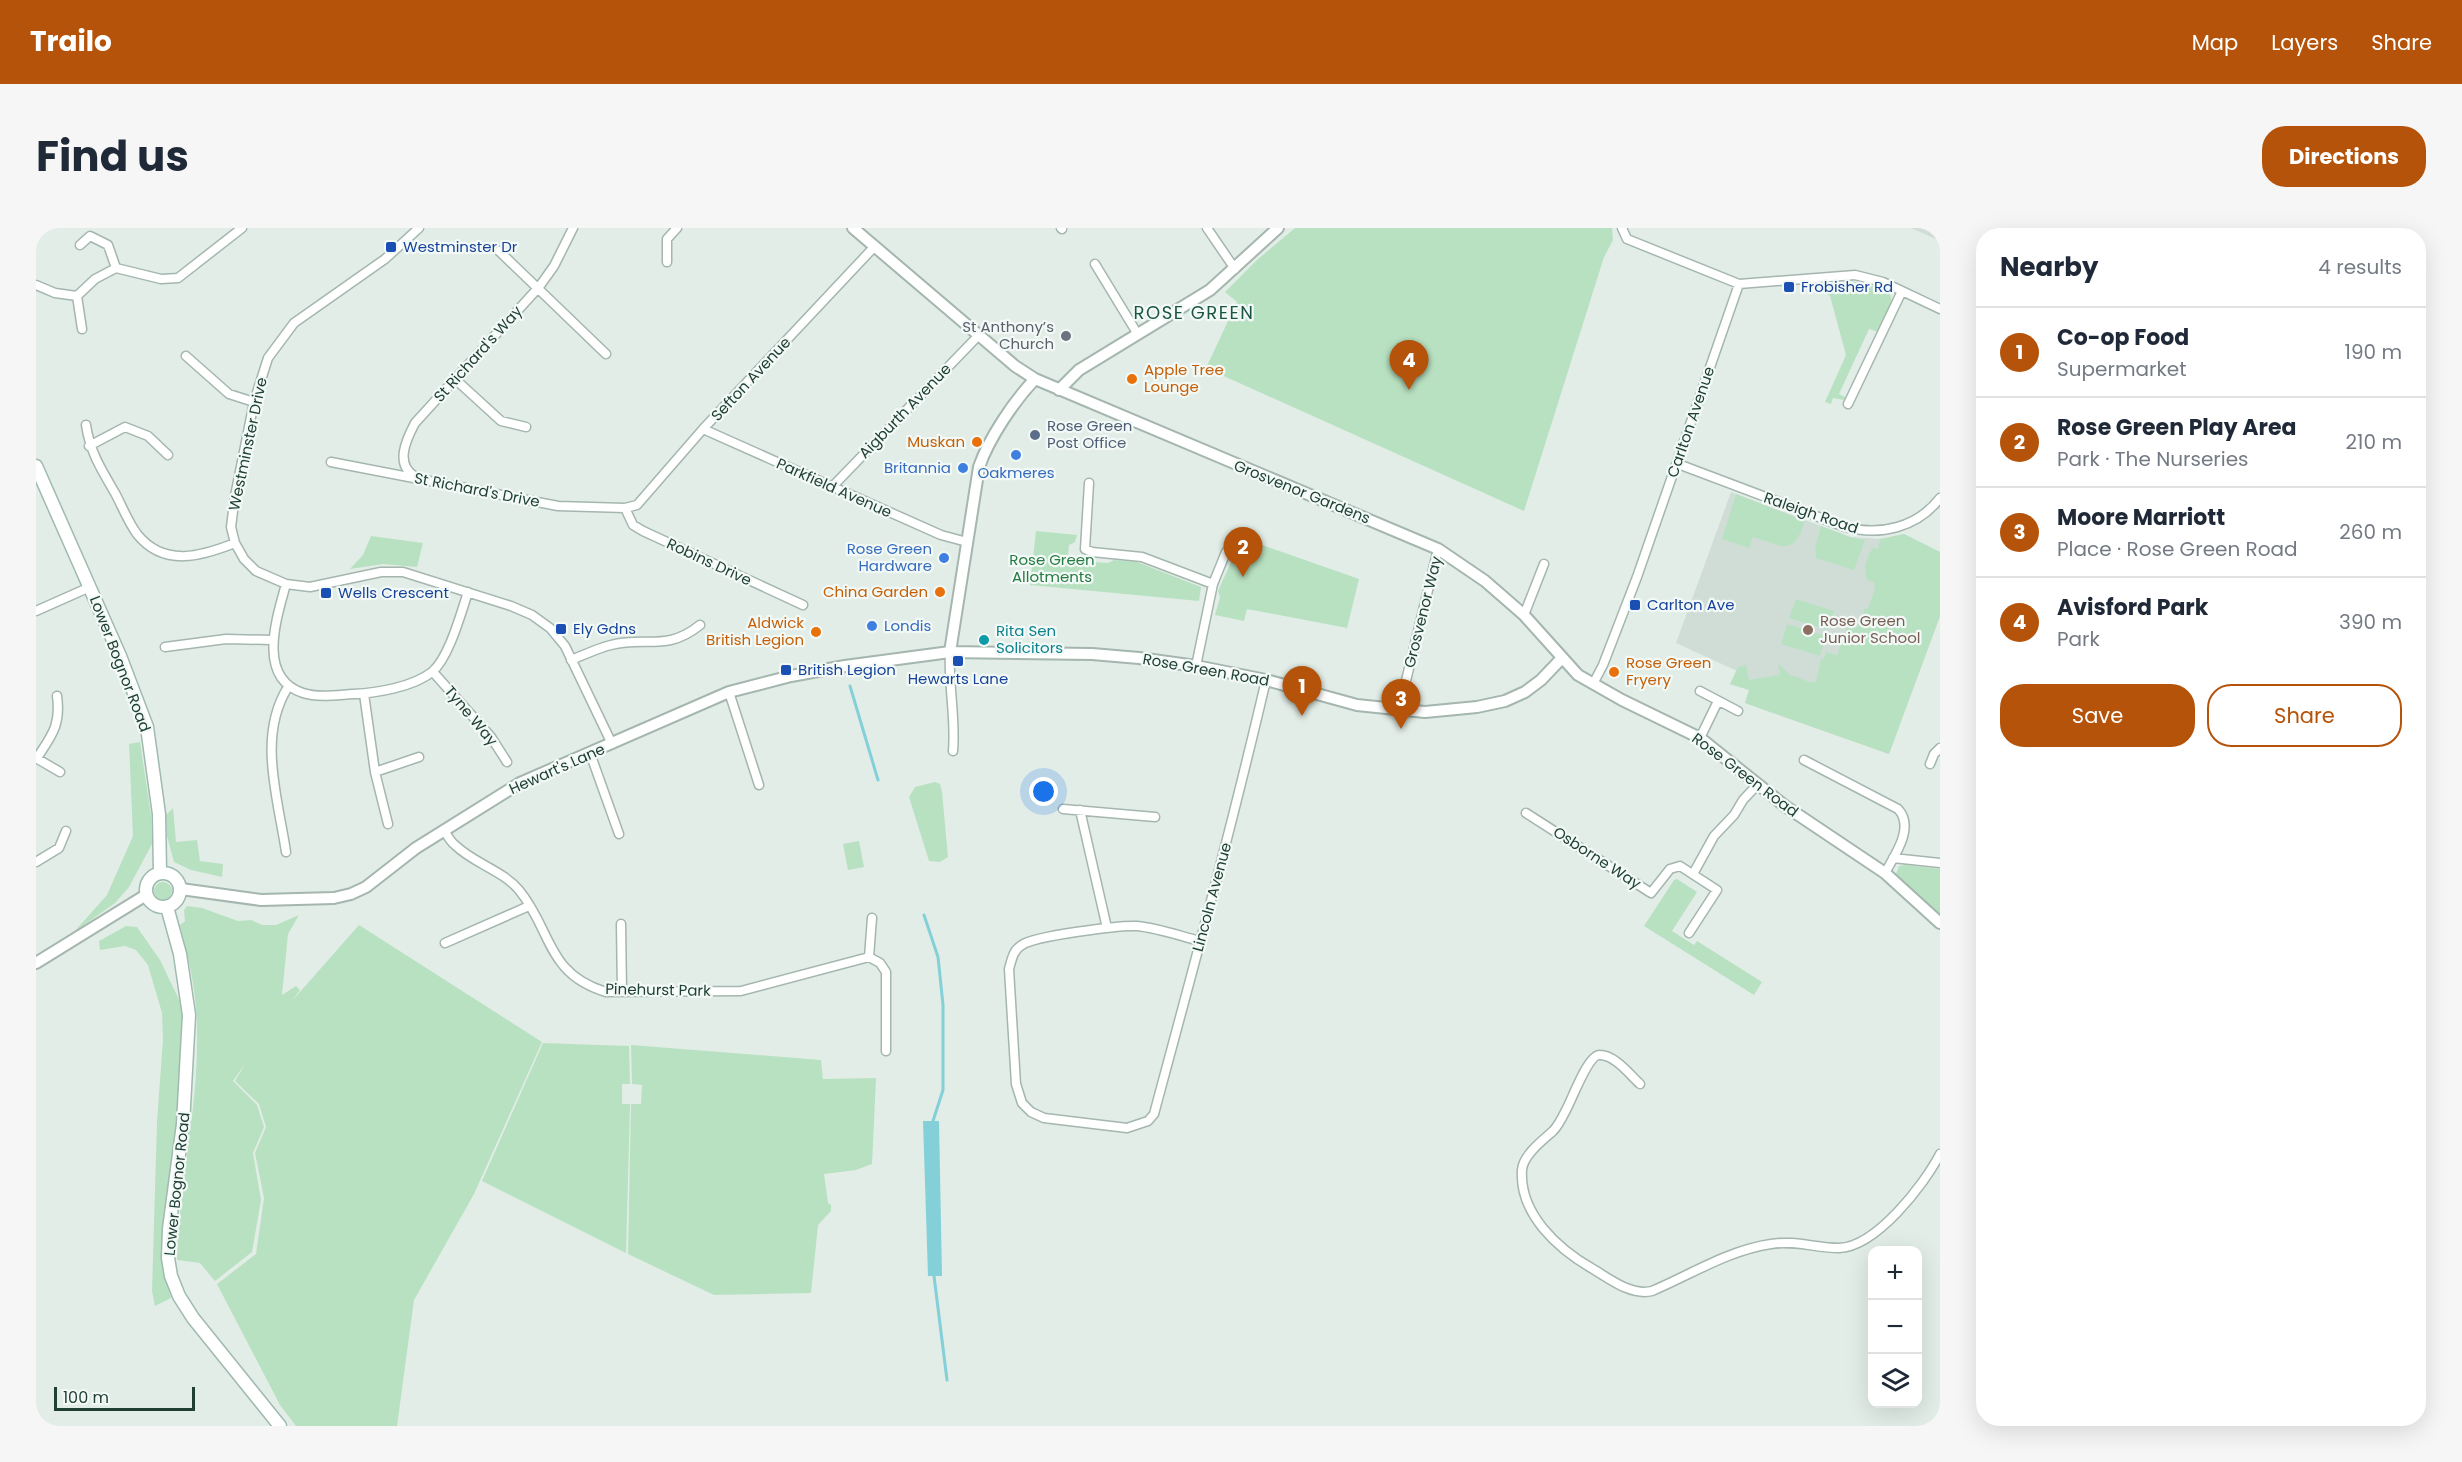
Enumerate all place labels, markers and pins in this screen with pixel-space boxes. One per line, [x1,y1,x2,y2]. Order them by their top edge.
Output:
place label: Westminster Dr [403,236,518,257]
marker: Westminster Dr [384,240,398,254]
place label: Frobisher Rd [1801,276,1893,297]
marker: Frobisher Rd [1782,280,1796,294]
place label: St Anthony’s Church [962,316,1054,354]
marker: St Anthony’s Church [1059,329,1073,343]
pin: 4 [1390,340,1428,390]
place label: Apple Tree Lounge [1144,359,1224,397]
marker: Apple Tree Lounge [1125,372,1139,386]
place label: Rose Green Post Office [1047,415,1132,453]
marker: Rose Green Post Office [1028,428,1042,442]
place label: Muskan [907,431,965,452]
marker: Muskan [970,435,984,449]
marker: Oakmeres [1009,448,1023,462]
place label: Britannia [884,457,951,478]
marker: Britannia [956,461,970,475]
place label: Oakmeres [977,462,1055,483]
pin: 2 [1224,528,1262,577]
place label: Rose Green Hardware [847,538,932,576]
marker: Rose Green Hardware [937,551,951,565]
place label: China Garden [823,581,928,602]
place label: Wells Crescent [338,582,449,603]
marker: China Garden [933,585,947,599]
marker: Wells Crescent [319,586,333,600]
place label: Carlton Ave [1647,594,1735,615]
marker: Carlton Ave [1628,598,1642,612]
place label: Rose Green Junior School [1820,610,1920,648]
place label: Aldwick British Legion [706,612,804,650]
place label: Londis [884,615,932,636]
place label: Ely Gdns [573,618,636,639]
marker: Londis [865,619,879,633]
place label: Rita Sen Solicitors [996,620,1063,658]
marker: Ely Gdns [554,622,568,636]
marker: Rose Green Junior School [1801,623,1815,637]
marker: Aldwick British Legion [809,625,823,639]
marker: Rita Sen Solicitors [977,633,991,647]
place label: Rose Green Fryery [1626,652,1711,690]
marker: Hewarts Lane [951,654,965,668]
place label: British Legion [798,659,896,680]
marker: British Legion [779,663,793,677]
marker: Rose Green Fryery [1607,665,1621,679]
pin: 1 [1282,666,1322,716]
place label: Hewarts Lane [908,668,1008,689]
pin: 3 [1382,680,1420,729]

